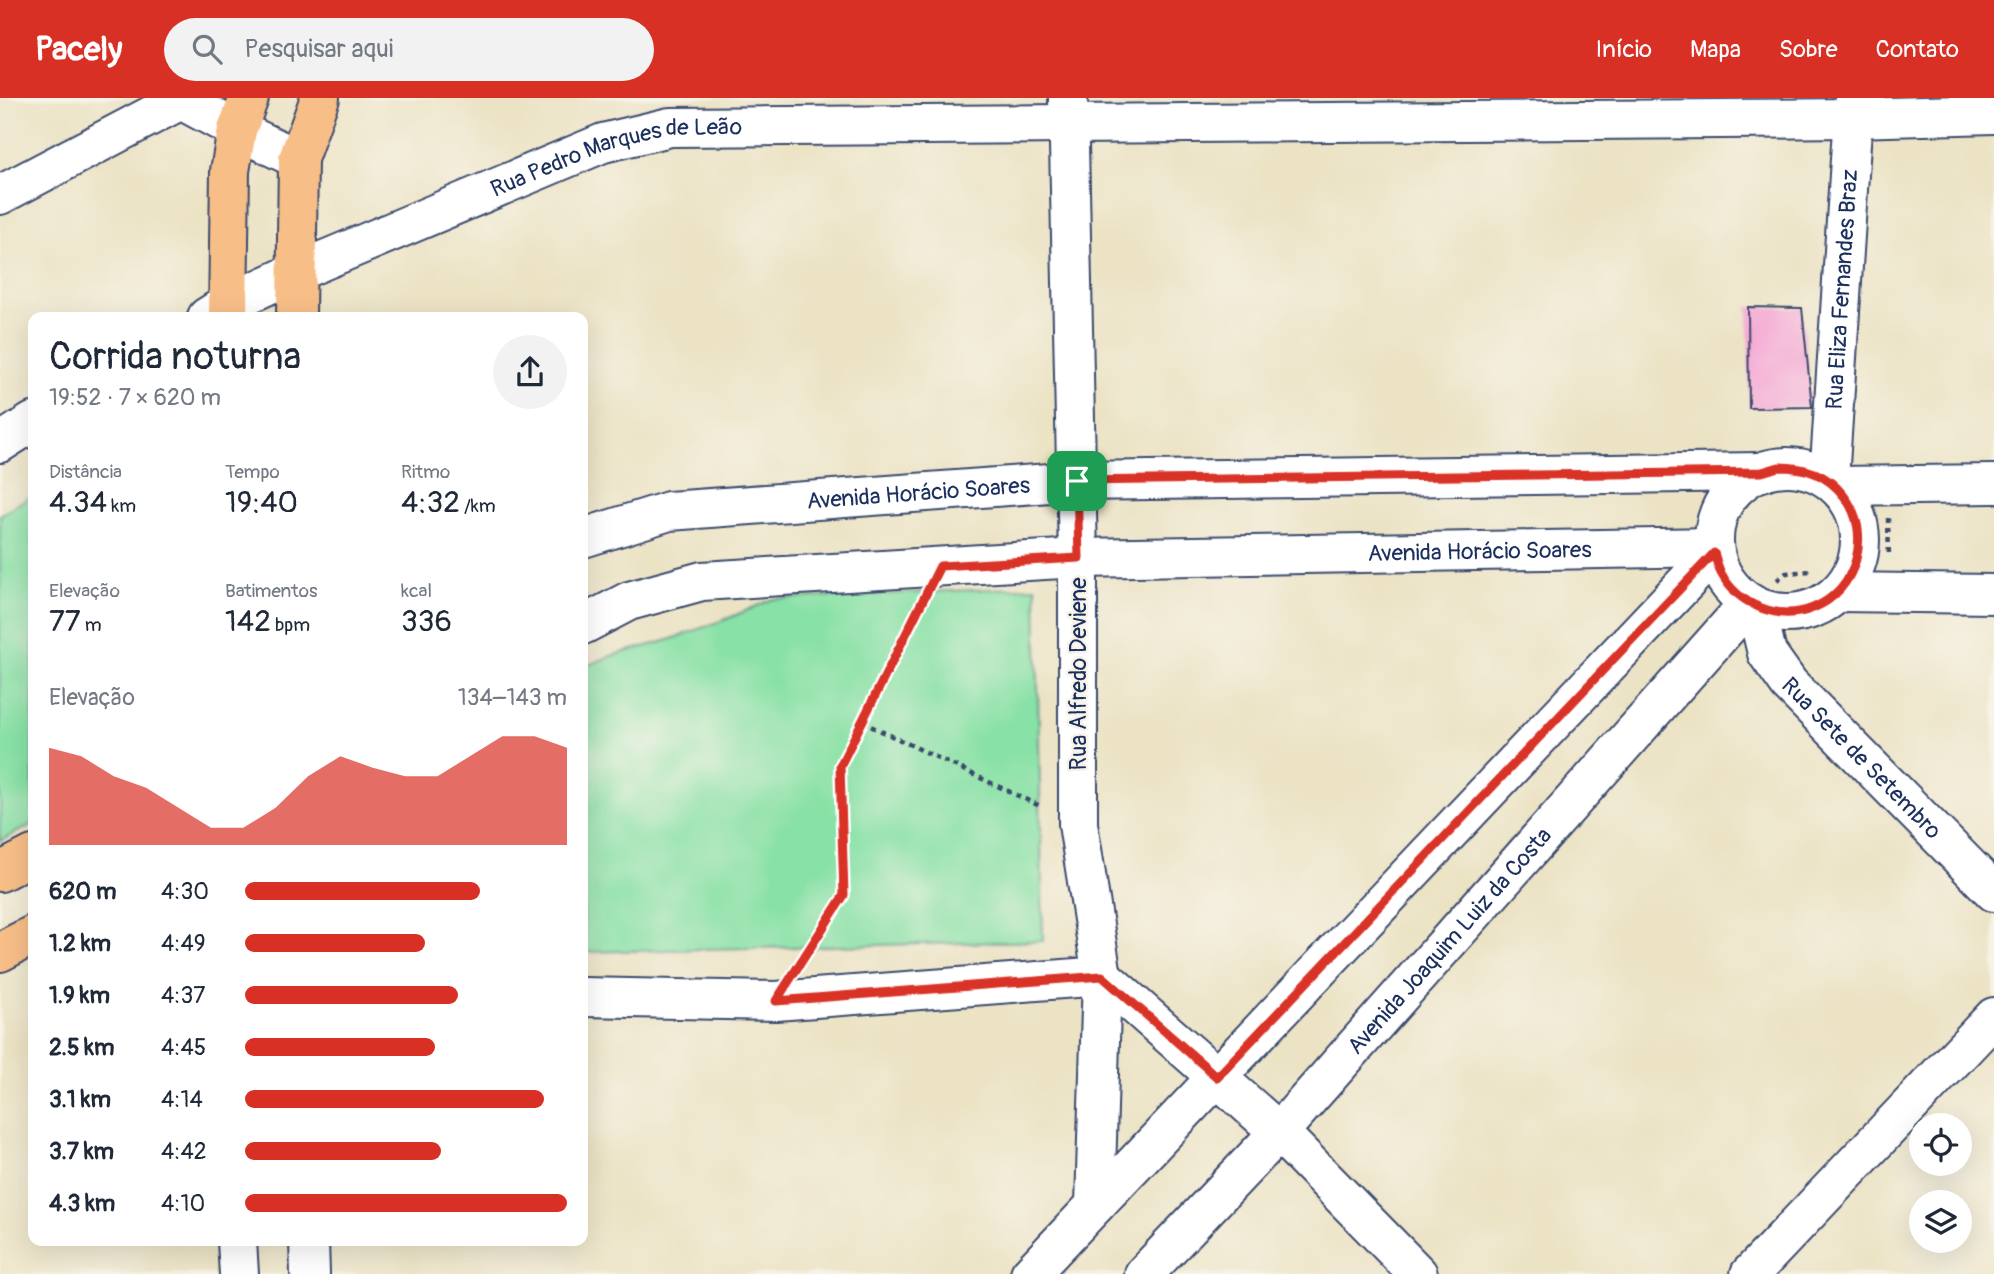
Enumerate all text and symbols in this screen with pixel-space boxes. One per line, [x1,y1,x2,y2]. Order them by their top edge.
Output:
search box [164,18,654,81]
text: Pacely [35,29,122,70]
icon: search [188,30,226,68]
text: Pesquisar aqui [244,33,394,65]
text: Início [1596,35,1652,64]
text: Mapa [1690,35,1741,64]
text: Sobre [1779,35,1838,64]
text: Contato [1876,35,1959,64]
street label: Rua Pedro Marques de Leão [486,112,742,204]
street label: Rua Eliza Fernandes Braz [1820,168,1864,410]
text: Corrida noturna [49,333,301,381]
button: share [493,335,567,409]
text: 19:52 · 7 × 620 m [49,383,221,412]
pin [1047,451,1107,511]
text: Distância [49,460,122,484]
text: Tempo [225,460,280,484]
text: Ritmo [401,460,450,484]
icon: arrive [1058,462,1096,500]
street label: Avenida Horácio Soares [806,471,1031,516]
text: 4.34 [49,484,107,521]
text: 19:40 [225,484,298,521]
text: 4:32 [401,484,460,521]
text: km [107,494,136,518]
text: /km [460,494,496,518]
street label: Avenida Horácio Soares [1368,535,1592,568]
street label: Rua Alfredo Deviene [1064,577,1093,771]
text: Elevação [49,579,120,603]
text: Batimentos [225,579,317,603]
text: kcal [401,579,432,603]
text: 77 [49,603,81,640]
text: 142 [225,603,271,640]
text: 336 [401,603,452,640]
text: m [81,613,102,637]
text: bpm [271,613,310,637]
street label: Rua Sete de Setembro [1775,671,1948,845]
text: Elevação [49,683,135,712]
text: 134–143 m [458,683,567,712]
street label: Avenida Joaquim Luiz da Costa [1341,821,1558,1060]
text: 620 m [49,877,116,906]
text: 4:30 [161,877,209,906]
text: 1.2 km [49,929,111,958]
text: 4:49 [161,929,206,958]
text: 1.9 km [49,981,110,1010]
text: 4:37 [161,981,205,1010]
text: 2.5 km [49,1033,114,1062]
text: 4:45 [161,1033,206,1062]
text: 3.1 km [49,1085,111,1114]
text: 4:14 [161,1085,203,1114]
map controls [1909,1113,1972,1253]
button: locate [1909,1113,1972,1176]
text: 3.7 km [49,1137,114,1166]
text: 4:42 [161,1137,207,1166]
text: 4.3 km [49,1189,115,1218]
text: 4:10 [161,1189,205,1218]
button: layers [1909,1190,1972,1253]

